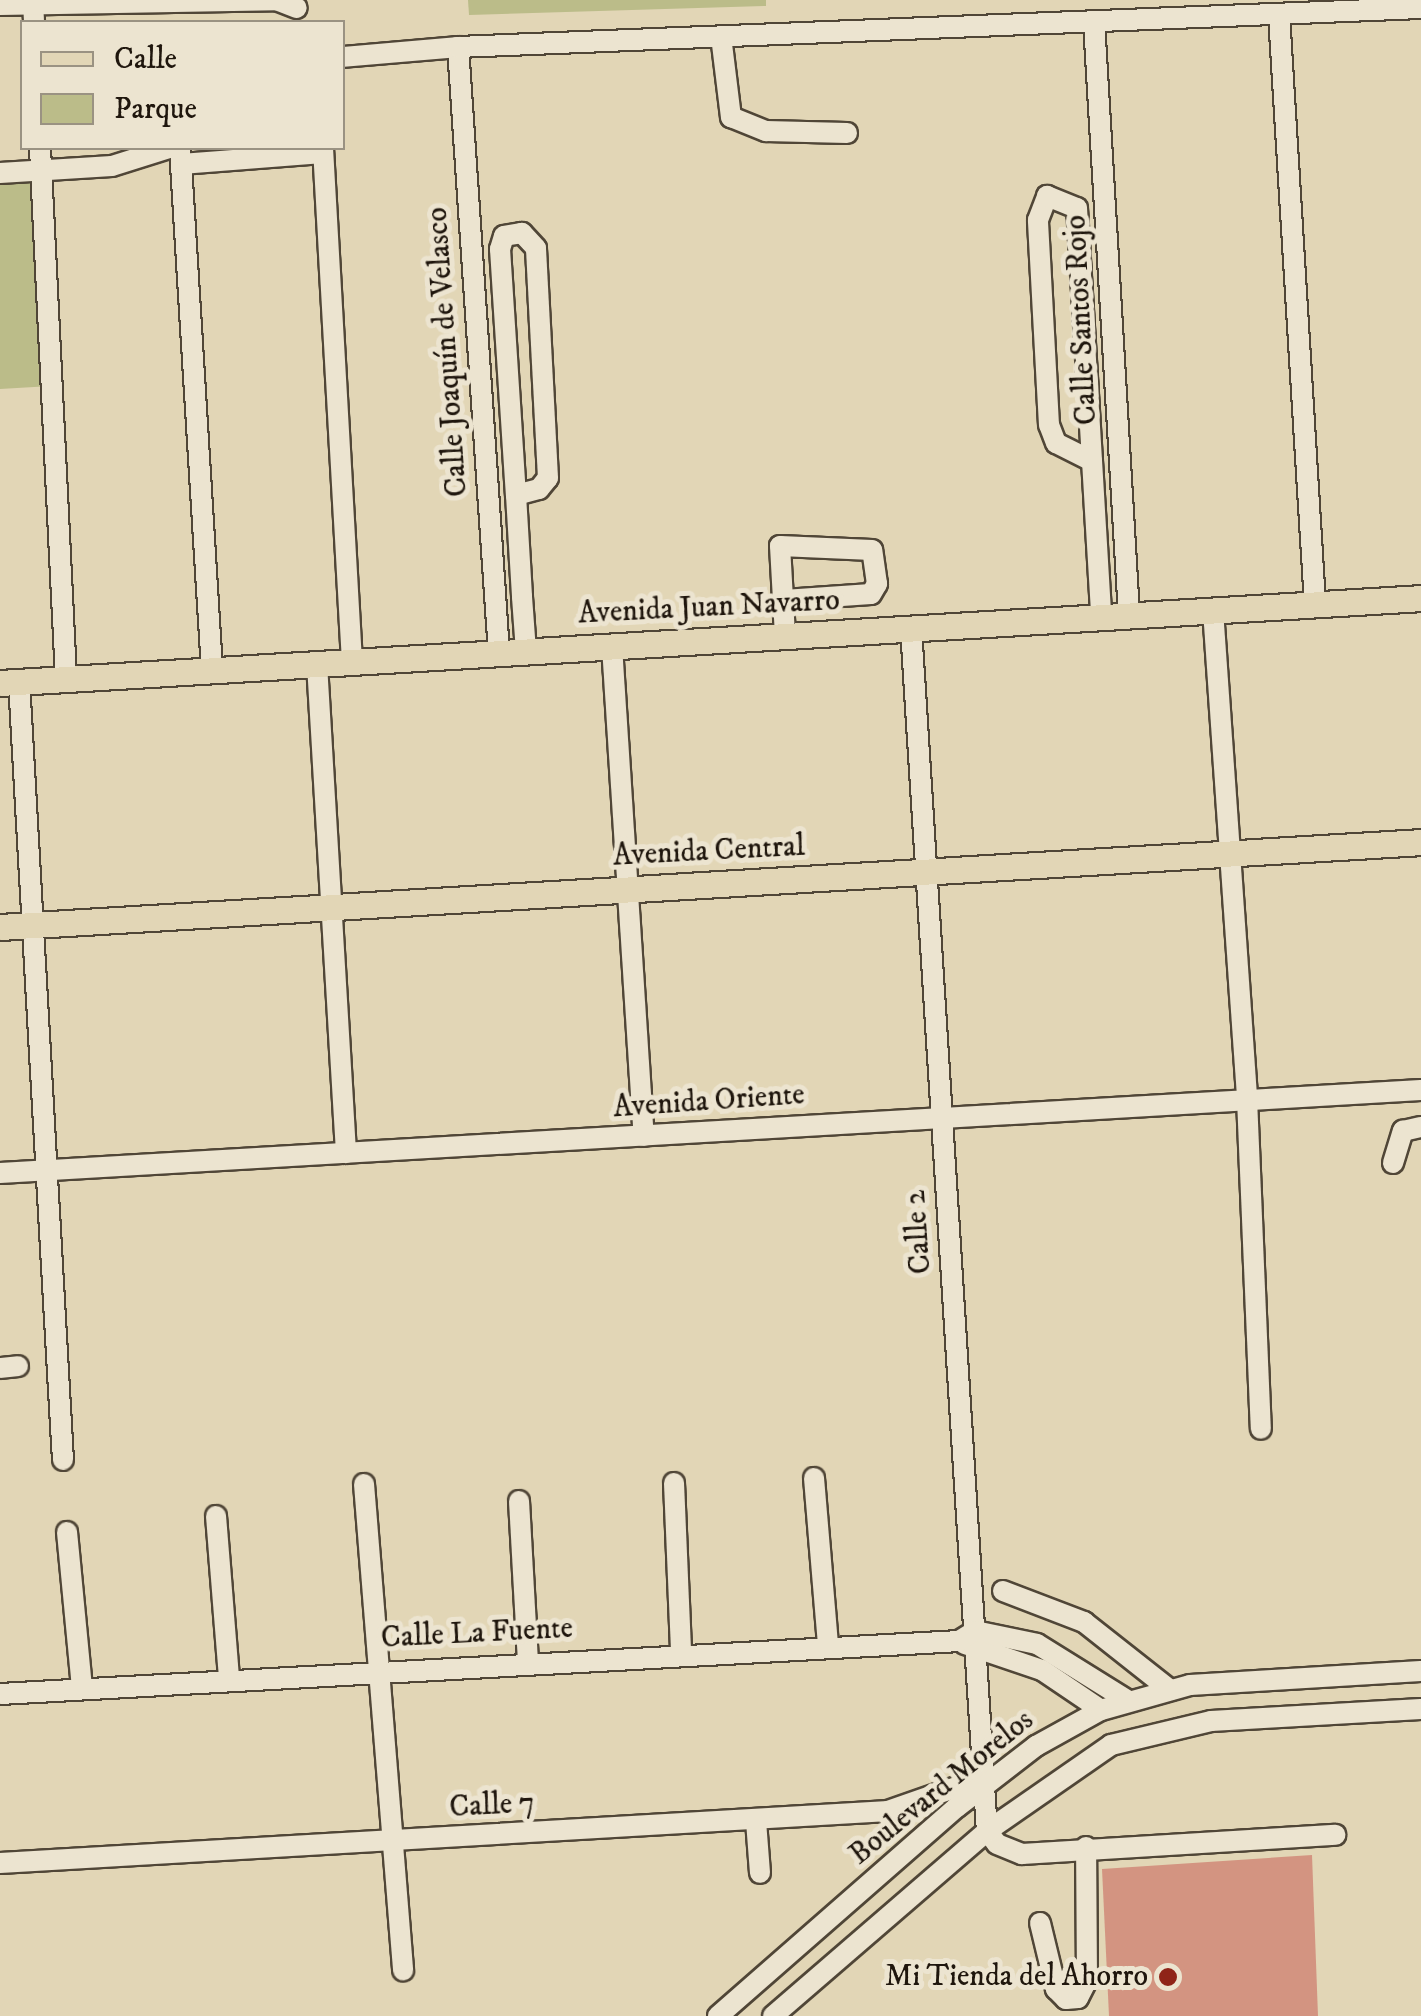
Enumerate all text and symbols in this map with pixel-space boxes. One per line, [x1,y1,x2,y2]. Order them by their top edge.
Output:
legend [20,20,345,150]
text: Calle [114,41,177,78]
text: Parque [114,91,197,128]
street label: Calle Joaquín de Velasco [420,206,476,498]
street label: Calle Santos Rojo [1059,214,1105,426]
street label: Avenida Juan Navarro [577,583,841,633]
street label: Avenida Central [612,829,806,875]
street label: Avenida Oriente [612,1077,806,1127]
street label: Calle 2 [898,1189,940,1275]
street label: Calle La Fuente [380,1611,574,1657]
street label: Boulevard Morelos [843,1703,1041,1873]
street label: Calle 7 [448,1786,536,1826]
place label: Mi Tienda del Ahorro [885,1959,1148,1995]
marker: Mi Tienda del Ahorro [1157,1966,1179,1988]

